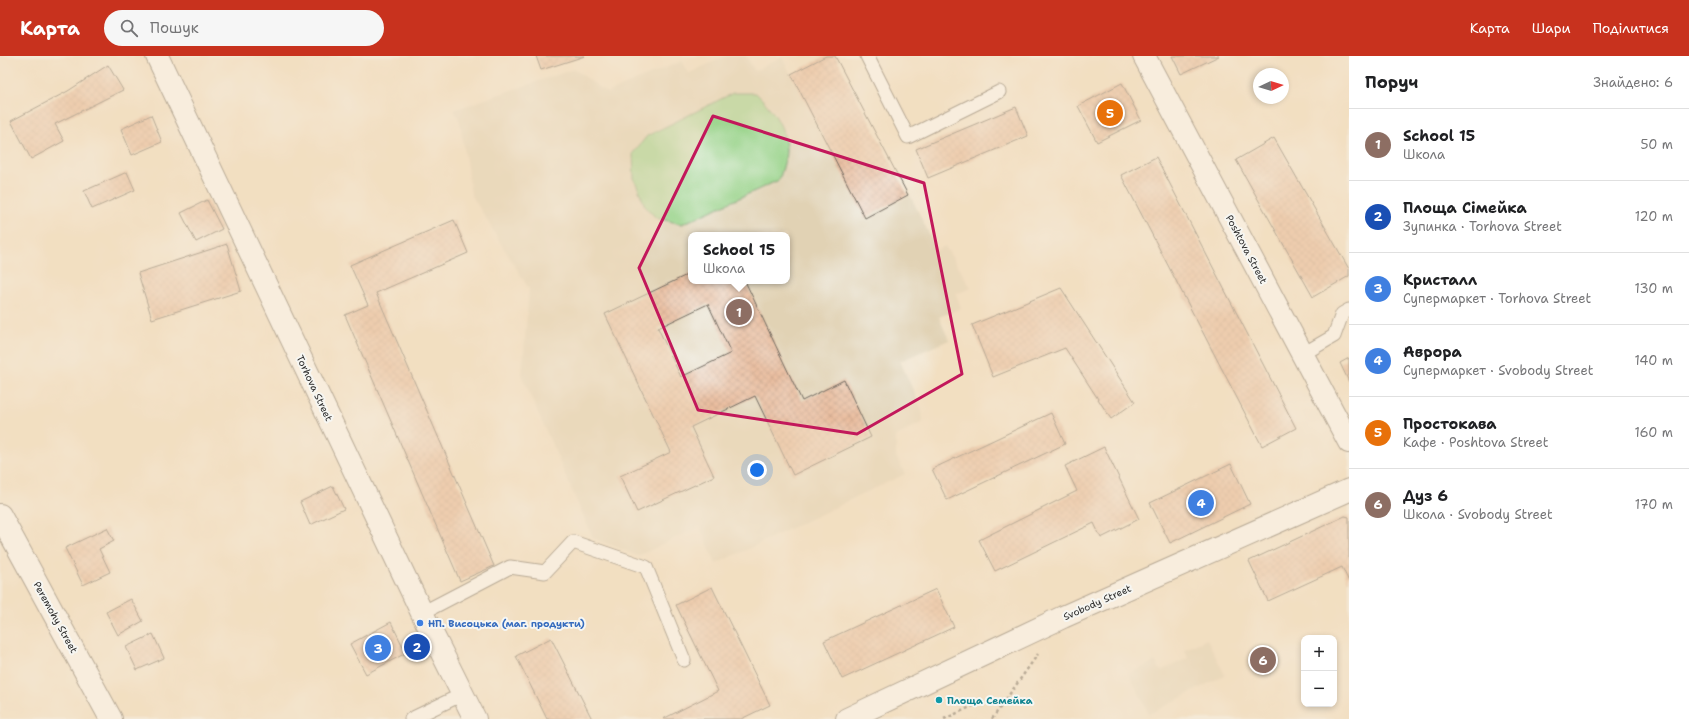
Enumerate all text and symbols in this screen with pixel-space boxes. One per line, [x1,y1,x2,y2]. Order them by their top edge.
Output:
search box [104,10,384,46]
text: Карта [20,16,80,41]
icon: search [118,17,140,39]
text: Пошук [150,18,199,38]
text: Карта [1470,19,1510,37]
text: Шари [1532,19,1571,37]
text: Поділитися [1593,19,1669,37]
north arrow [1253,68,1289,104]
text: Поруч [1365,71,1418,93]
text: Знайдено: 6 [1593,74,1673,91]
pin: 5 [1097,98,1123,128]
text: School 15 [1403,126,1475,146]
text: 1 [1375,136,1381,153]
text: 50 m [1640,136,1673,153]
text: Школа [1403,146,1445,163]
text: Площа Сімейка [1403,198,1527,218]
text: 2 [1373,208,1383,225]
text: 120 m [1635,208,1673,225]
street label: Poshtova Street [1223,212,1270,286]
text: Зупинка · Torhova Street [1403,218,1562,235]
popup [688,232,790,284]
text: School 15 [703,240,775,260]
text: Школа [703,260,745,277]
text: Кристалл [1403,270,1477,290]
text: 3 [1373,280,1383,297]
text: 130 m [1635,280,1673,297]
text: Супермаркет · Torhova Street [1403,290,1591,307]
pin: 1 [726,297,752,327]
text: Аврора [1403,342,1462,362]
text: 4 [1373,352,1383,369]
text: 140 m [1634,352,1673,369]
street label: Torhova Street [294,353,336,423]
text: Супермаркет · Svobody Street [1403,362,1593,379]
text: Простокава [1403,414,1497,434]
text: 5 [1374,424,1382,441]
text: 160 m [1635,424,1673,441]
text: Кафе · Poshtova Street [1403,434,1548,451]
your location [747,460,767,480]
text: Дуз 6 [1403,486,1448,506]
pin: 4 [1188,488,1214,518]
text: 6 [1373,496,1383,513]
text: 170 m [1635,496,1673,513]
text: Школа · Svobody Street [1403,506,1553,523]
street label: Peremohy Street [31,579,81,655]
street label: Svobody Street [1061,582,1133,623]
place label: НП. Висоцька (маг. продукти) [428,617,585,630]
marker: НП. Висоцька (маг. продукти) [415,618,425,628]
pin: 2 [404,632,430,662]
pin: 3 [365,633,391,663]
map controls [1301,635,1337,707]
button: + [1301,635,1337,671]
pin: 6 [1250,645,1276,675]
button: − [1301,671,1337,707]
place label: Площа Семейка [947,694,1033,707]
marker: Площа Семейка [934,695,944,705]

